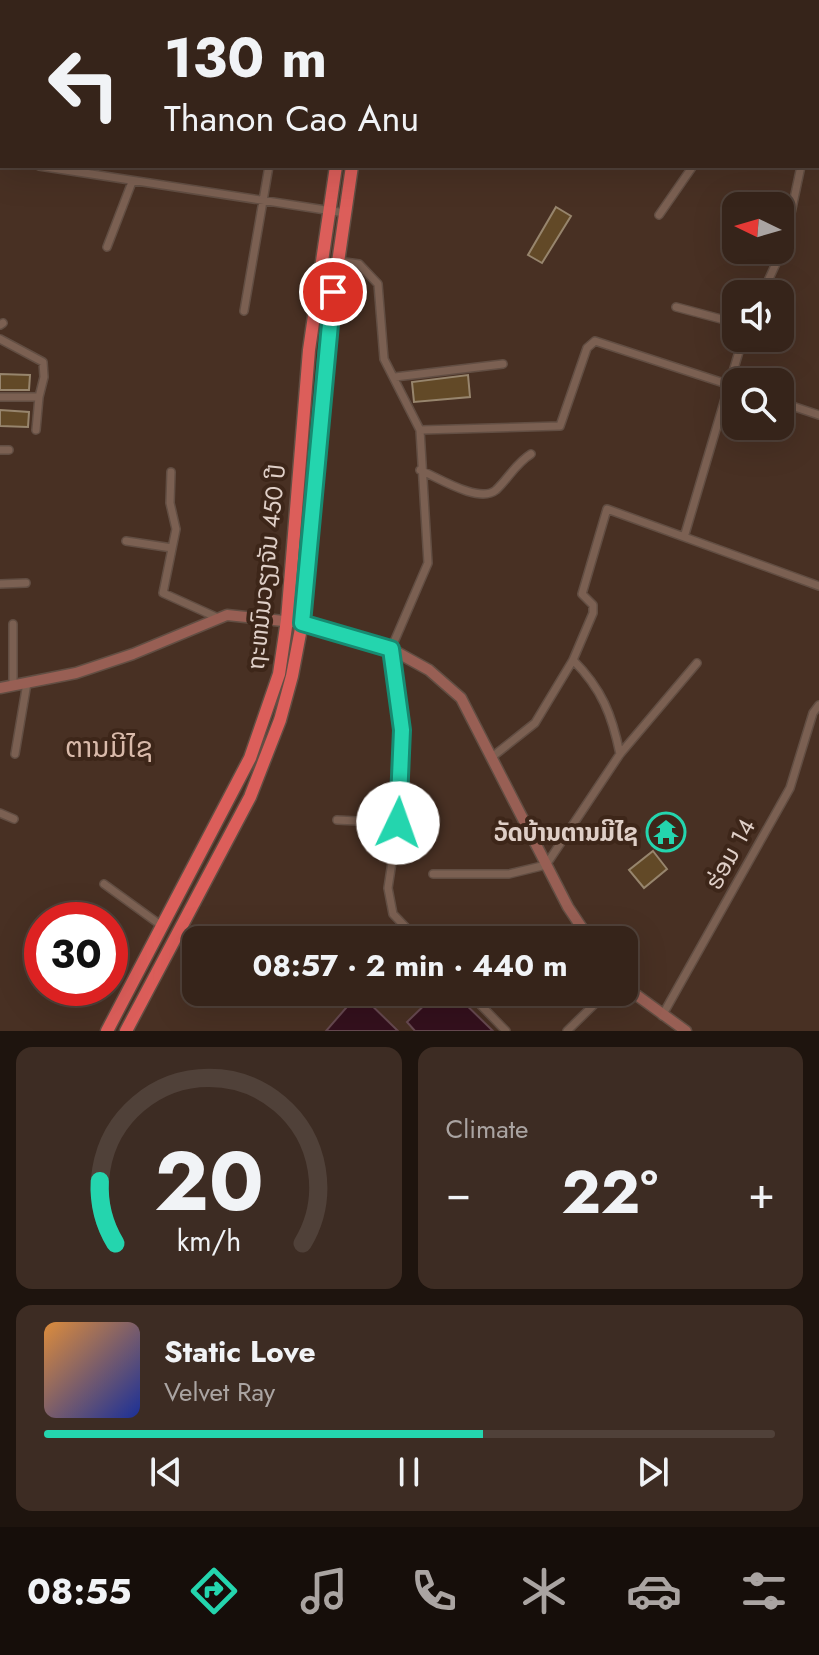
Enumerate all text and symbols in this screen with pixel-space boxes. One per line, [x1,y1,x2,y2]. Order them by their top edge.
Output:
text: 130 m [164,17,327,98]
icon: left [32,32,136,136]
text: Thanon Cao Anu [164,92,419,144]
north arrow [722,192,794,264]
map controls [722,192,794,440]
pin [299,258,367,326]
icon: arrive [311,270,355,314]
button: sound [722,280,794,352]
button: search [722,368,794,440]
street label: ຖະຫນົນວຽງຈັນ 450 ປີ [238,462,294,672]
district label: ຕານມີໄຊ [65,727,153,768]
position arrow [356,781,440,865]
temple icon: ວັດບ້ານຕານມີໄຊ [645,811,687,853]
street label: ຮ່ອມ 14 [696,812,764,896]
place label: ວັດບ້ານຕານມີໄຊ [494,815,638,850]
speed limit sign: 30 [24,902,128,1006]
text: 08:57 · 2 min · 440 m [252,944,568,987]
text: Climate [446,1110,528,1148]
text: 20 [154,1121,264,1241]
text: 22° [561,1149,658,1236]
text: − [446,1161,471,1225]
text: + [748,1161,775,1225]
text: km/h [176,1220,241,1262]
text: Static Love [164,1330,316,1373]
text: Velvet Ray [164,1373,275,1411]
icon: previous [144,1450,188,1494]
icon: pause [387,1450,431,1494]
icon: next [631,1450,675,1494]
icon: directions [186,1563,242,1619]
icon: music [296,1563,352,1619]
icon: phone [406,1563,462,1619]
icon: climate [516,1563,572,1619]
icon: car [626,1563,682,1619]
icon: filters [736,1563,792,1619]
text: 08:55 [27,1565,131,1617]

